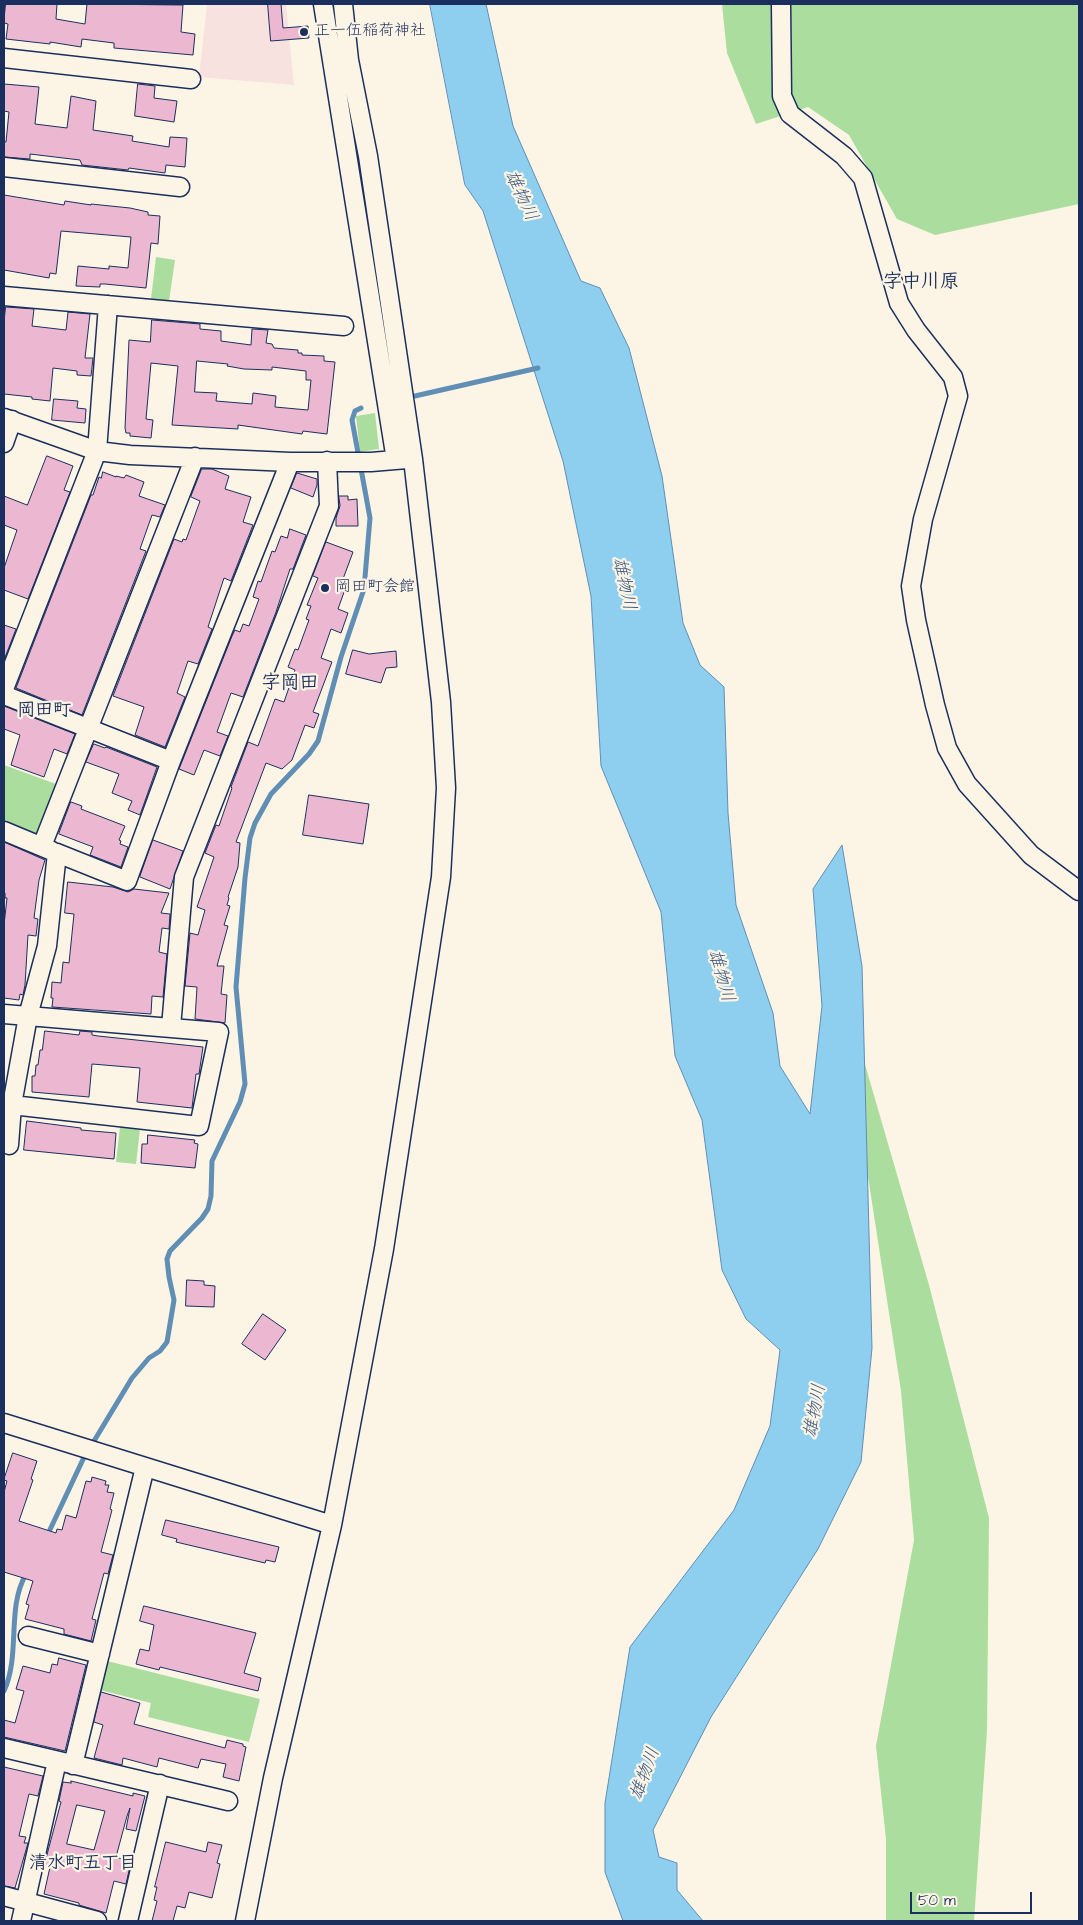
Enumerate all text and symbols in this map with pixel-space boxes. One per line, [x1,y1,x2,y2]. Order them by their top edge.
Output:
place label: 正一伍稲荷神社 [314,22,426,42]
marker: 正一伍稲荷神社 [298,26,310,38]
water label: 雄物川 [499,167,541,225]
district label: 字中川原 [883,272,959,294]
water label: 雄物川 [607,555,639,613]
place label: 岡田町会館 [335,578,415,598]
marker: 岡田町会館 [319,582,331,594]
district label: 字岡田 [262,673,318,695]
district label: 岡田町 [17,700,71,722]
water label: 雄物川 [702,947,738,1005]
water label: 雄物川 [801,1383,831,1439]
water label: 雄物川 [627,1745,665,1803]
district label: 清水町五丁目 [29,1853,137,1875]
scale bar [913,1882,1036,1914]
text: 50 m [918,1890,956,1911]

